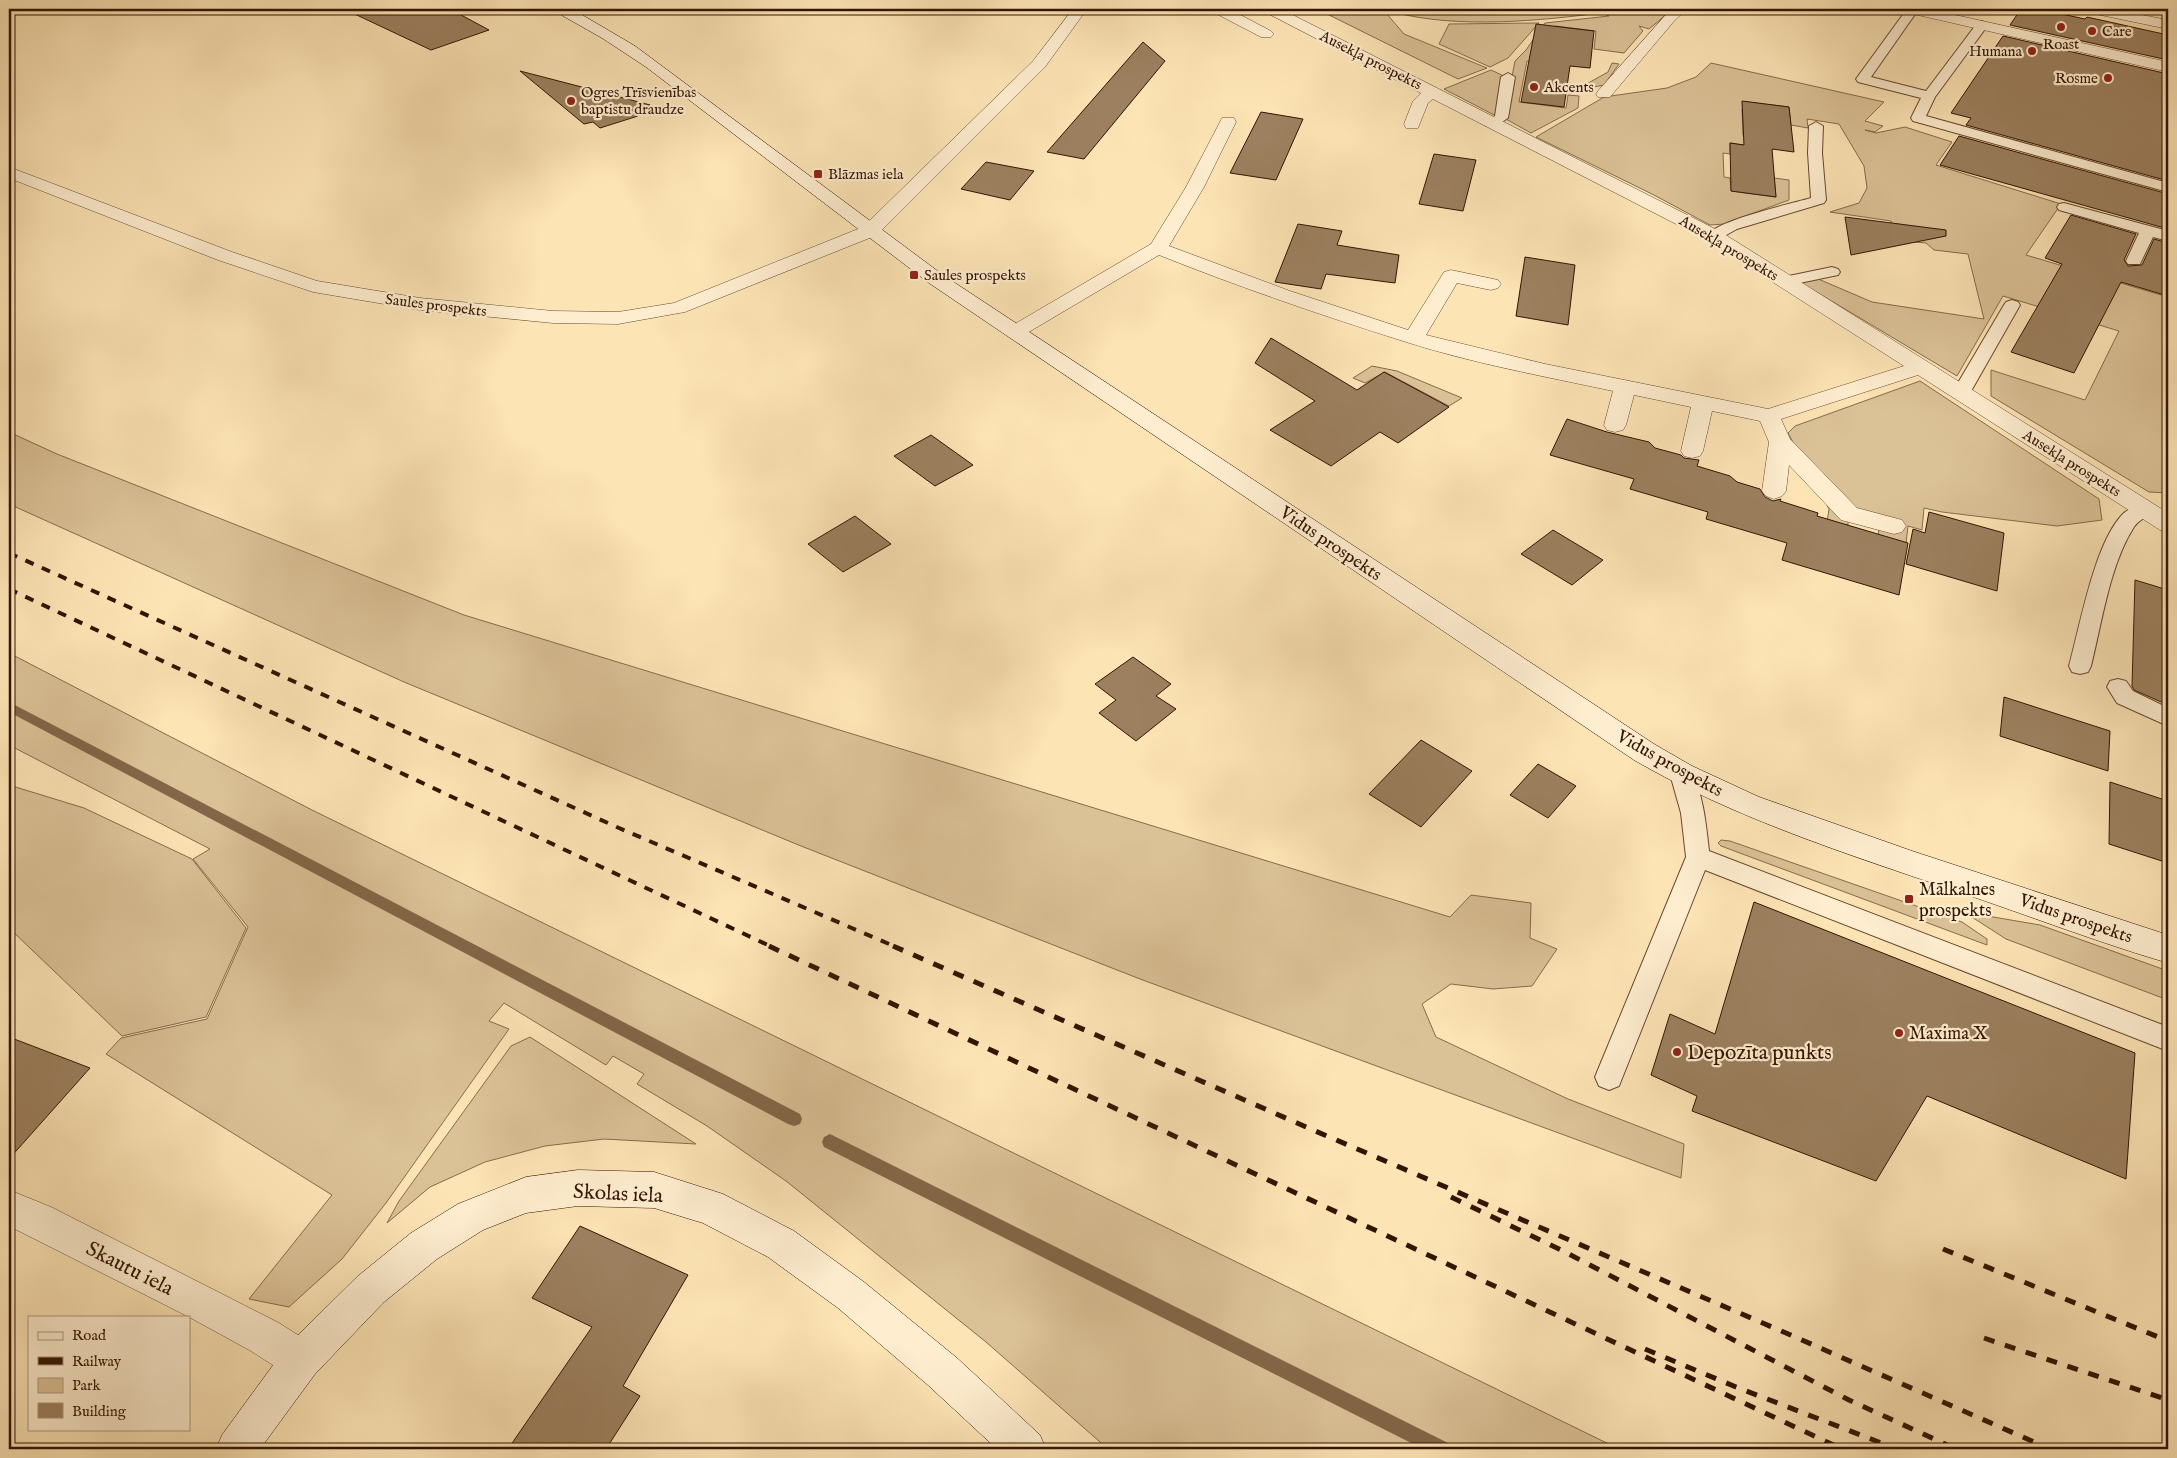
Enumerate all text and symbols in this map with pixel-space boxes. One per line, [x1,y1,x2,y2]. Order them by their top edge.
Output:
marker: Roast [2055,21,2067,33]
place label: Care [2102,22,2132,41]
marker: Care [2086,25,2098,37]
street label: Ausekļa prospekts [1315,26,1425,94]
place label: Roast [2043,35,2079,54]
place label: Humana [1969,42,2023,61]
marker: Humana [2026,45,2038,57]
place label: Rosme [2055,69,2098,88]
marker: Rosme [2102,72,2114,84]
place label: Akcents [1543,78,1594,97]
marker: Akcents [1528,81,1540,93]
place label: Ogres Trīsvienības baptistu draudze [581,83,696,119]
marker: Ogres Trīsvienības baptistu draudze [565,95,577,107]
place label: Blāzmas iela [828,165,904,184]
marker: Blāzmas iela [812,168,824,180]
street label: Ausekļa prospekts [1675,211,1782,286]
place label: Saules prospekts [924,266,1026,285]
marker: Saules prospekts [908,269,920,281]
street label: Saules prospekts [384,290,488,321]
street label: Ausekļa prospekts [2018,425,2124,501]
street label: Vidus prospekts [1274,501,1386,587]
street label: Vidus prospekts [1611,725,1727,803]
place label: Mālkalnes prospekts [1919,879,1995,923]
street label: Vidus prospekts [2015,889,2135,950]
marker: Mālkalnes prospekts [1903,893,1915,905]
place label: Maxima X [1909,1023,1988,1046]
marker: Maxima X [1893,1027,1905,1039]
place label: Depozīta punkts [1687,1040,1832,1067]
marker: Depozīta punkts [1671,1046,1683,1058]
street label: Skolas iela [572,1179,664,1210]
street label: Skautu iela [81,1236,178,1303]
legend [28,1316,190,1430]
text: Road [72,1326,107,1345]
text: Railway [72,1352,122,1371]
text: Park [72,1376,102,1395]
text: Building [72,1402,127,1421]

